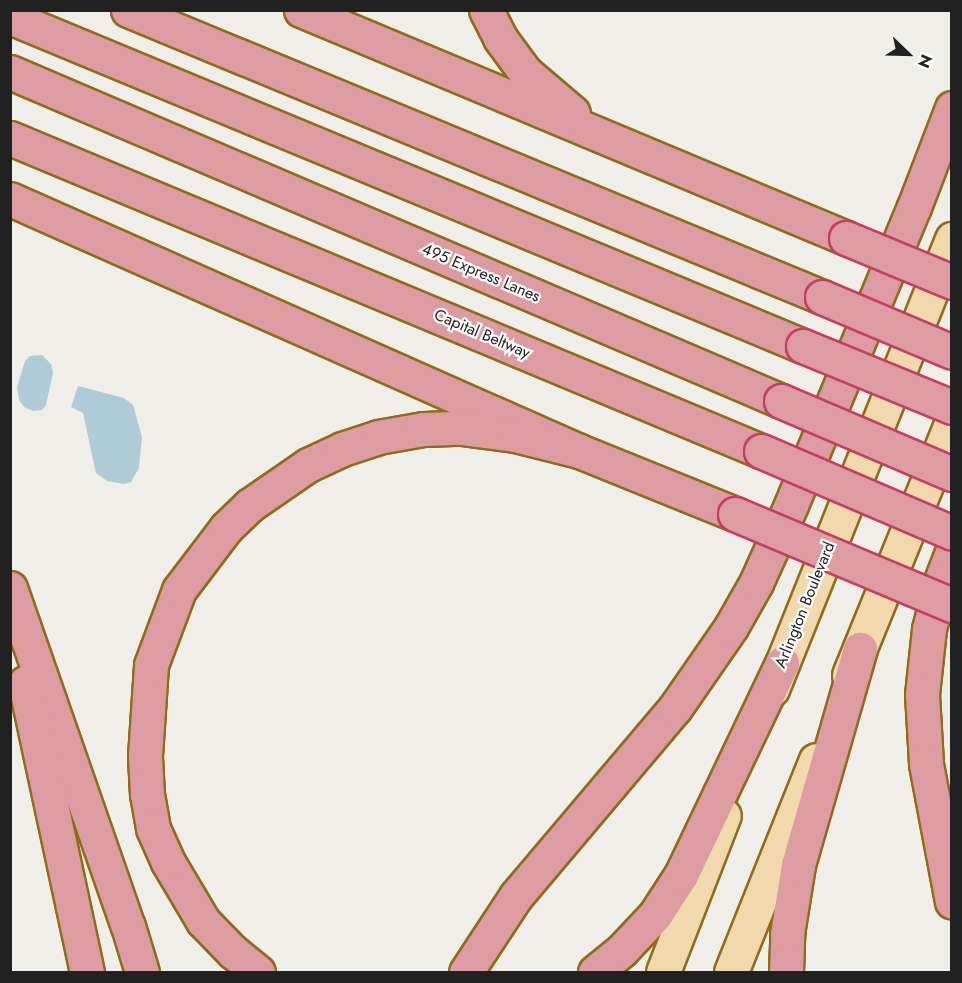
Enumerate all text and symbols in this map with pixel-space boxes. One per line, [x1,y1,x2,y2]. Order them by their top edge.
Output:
north arrow [878,24,938,84]
text: N [912,51,938,72]
street label: 495 Express Lanes [419,240,543,306]
street label: Capital Beltway [431,305,533,363]
street label: Arlington Boulevard [771,539,839,671]

